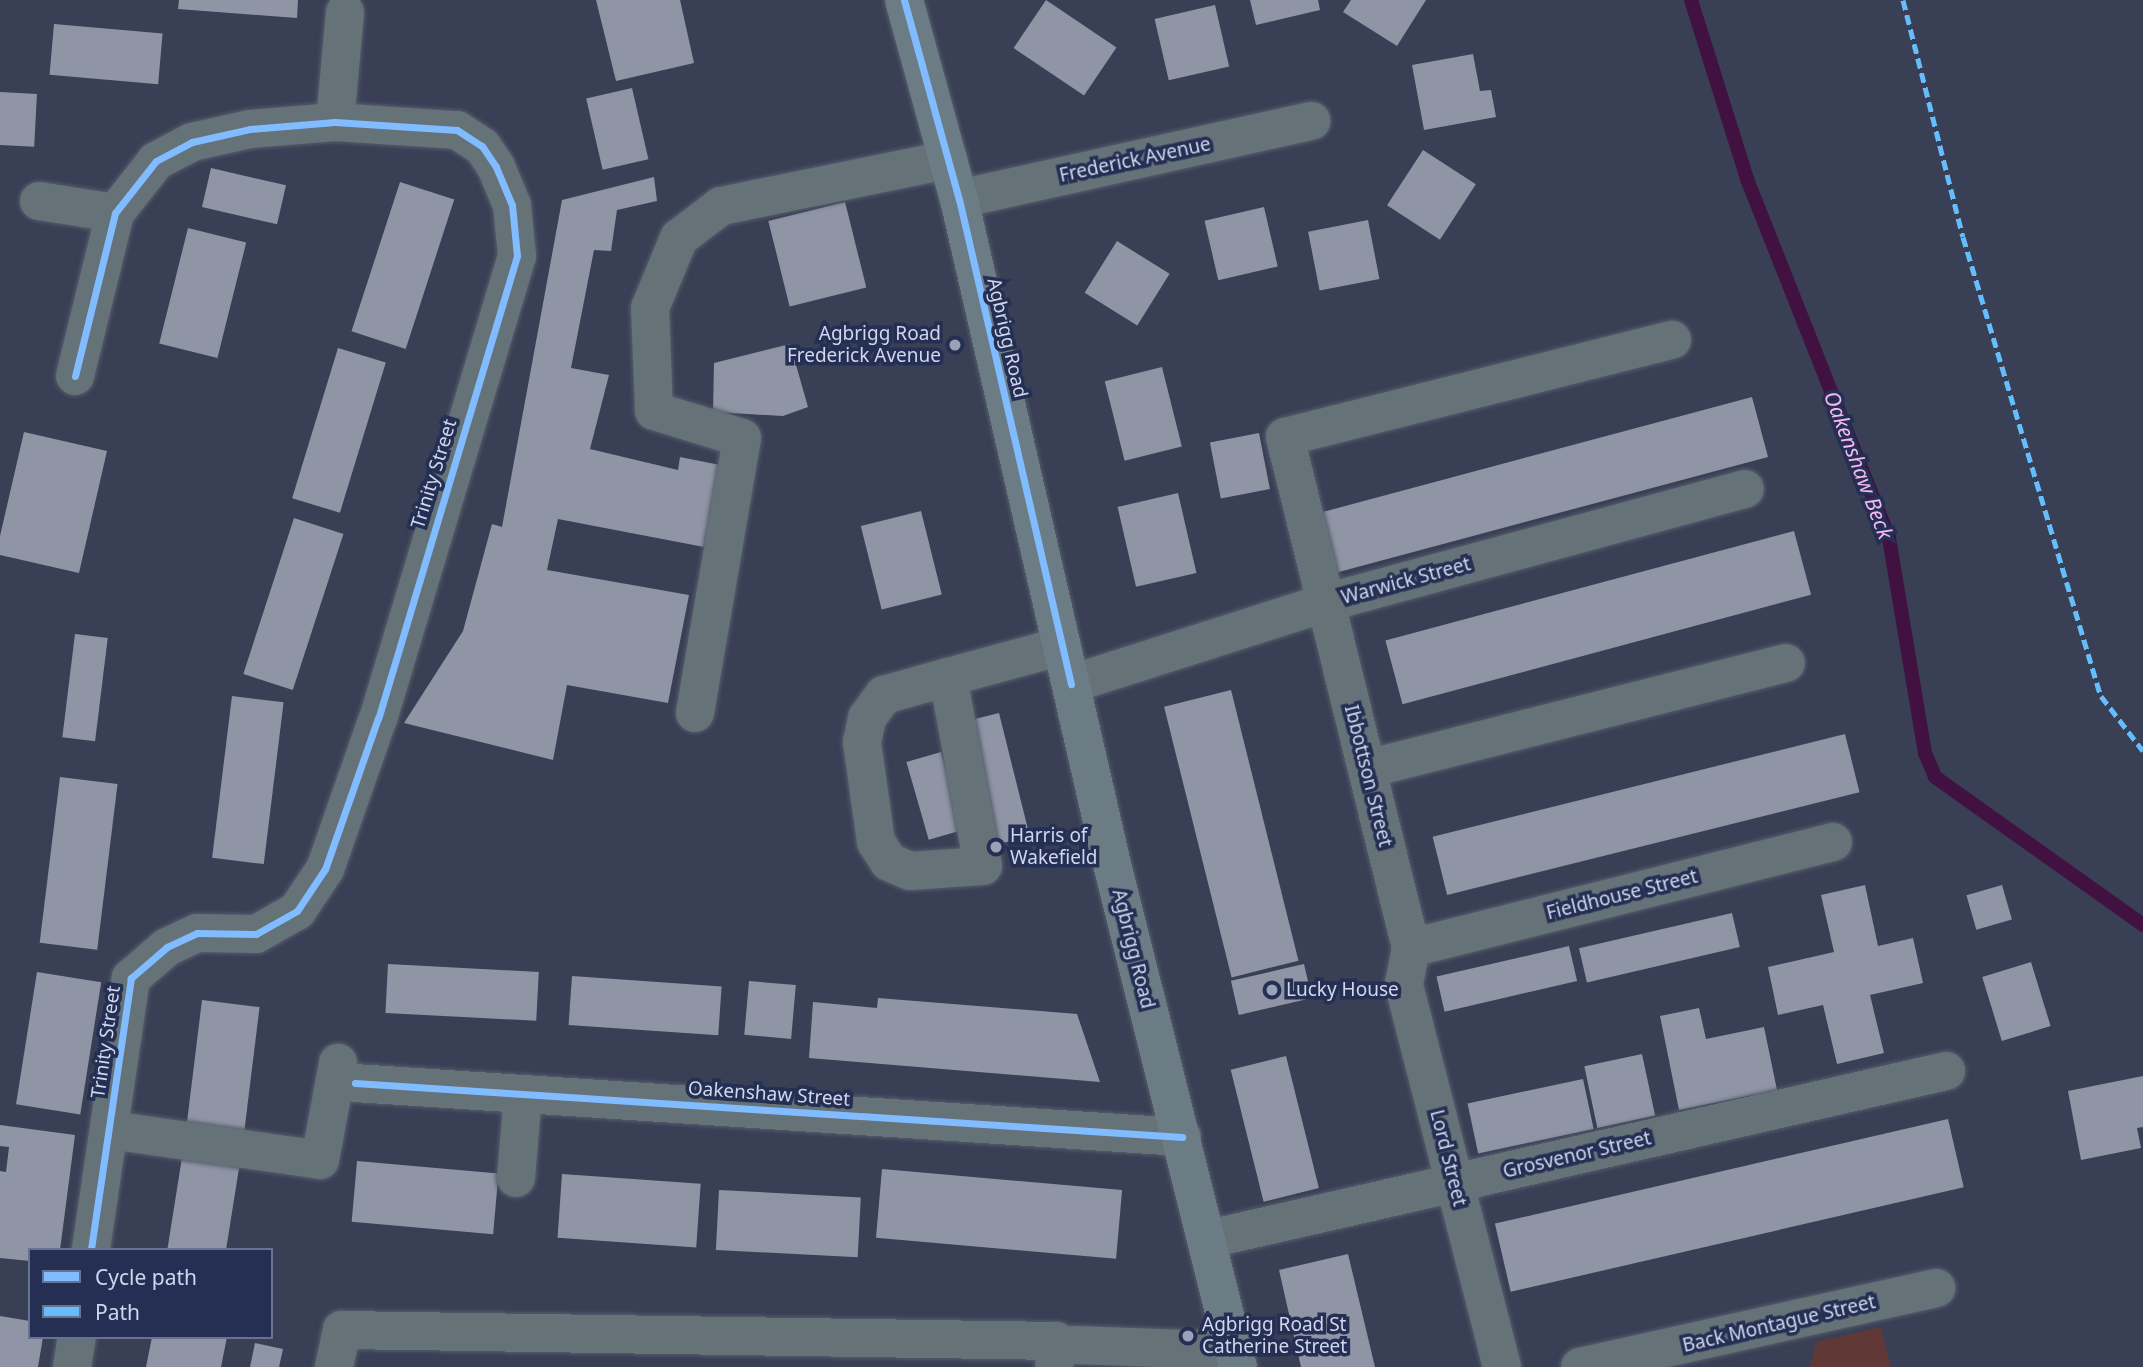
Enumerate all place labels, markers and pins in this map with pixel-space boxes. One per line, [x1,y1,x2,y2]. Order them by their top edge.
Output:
place label: Agbrigg Road Frederick Avenue [787,323,941,367]
marker: Agbrigg Road Frederick Avenue [947,337,963,353]
place label: Harris of Wakefield [1010,825,1098,869]
marker: Harris of Wakefield [988,839,1004,855]
place label: Lucky House [1286,979,1399,1001]
marker: Lucky House [1264,982,1280,998]
place label: Agbrigg Road St Catherine Street [1202,1314,1347,1358]
marker: Agbrigg Road St Catherine Street [1180,1328,1196,1344]

